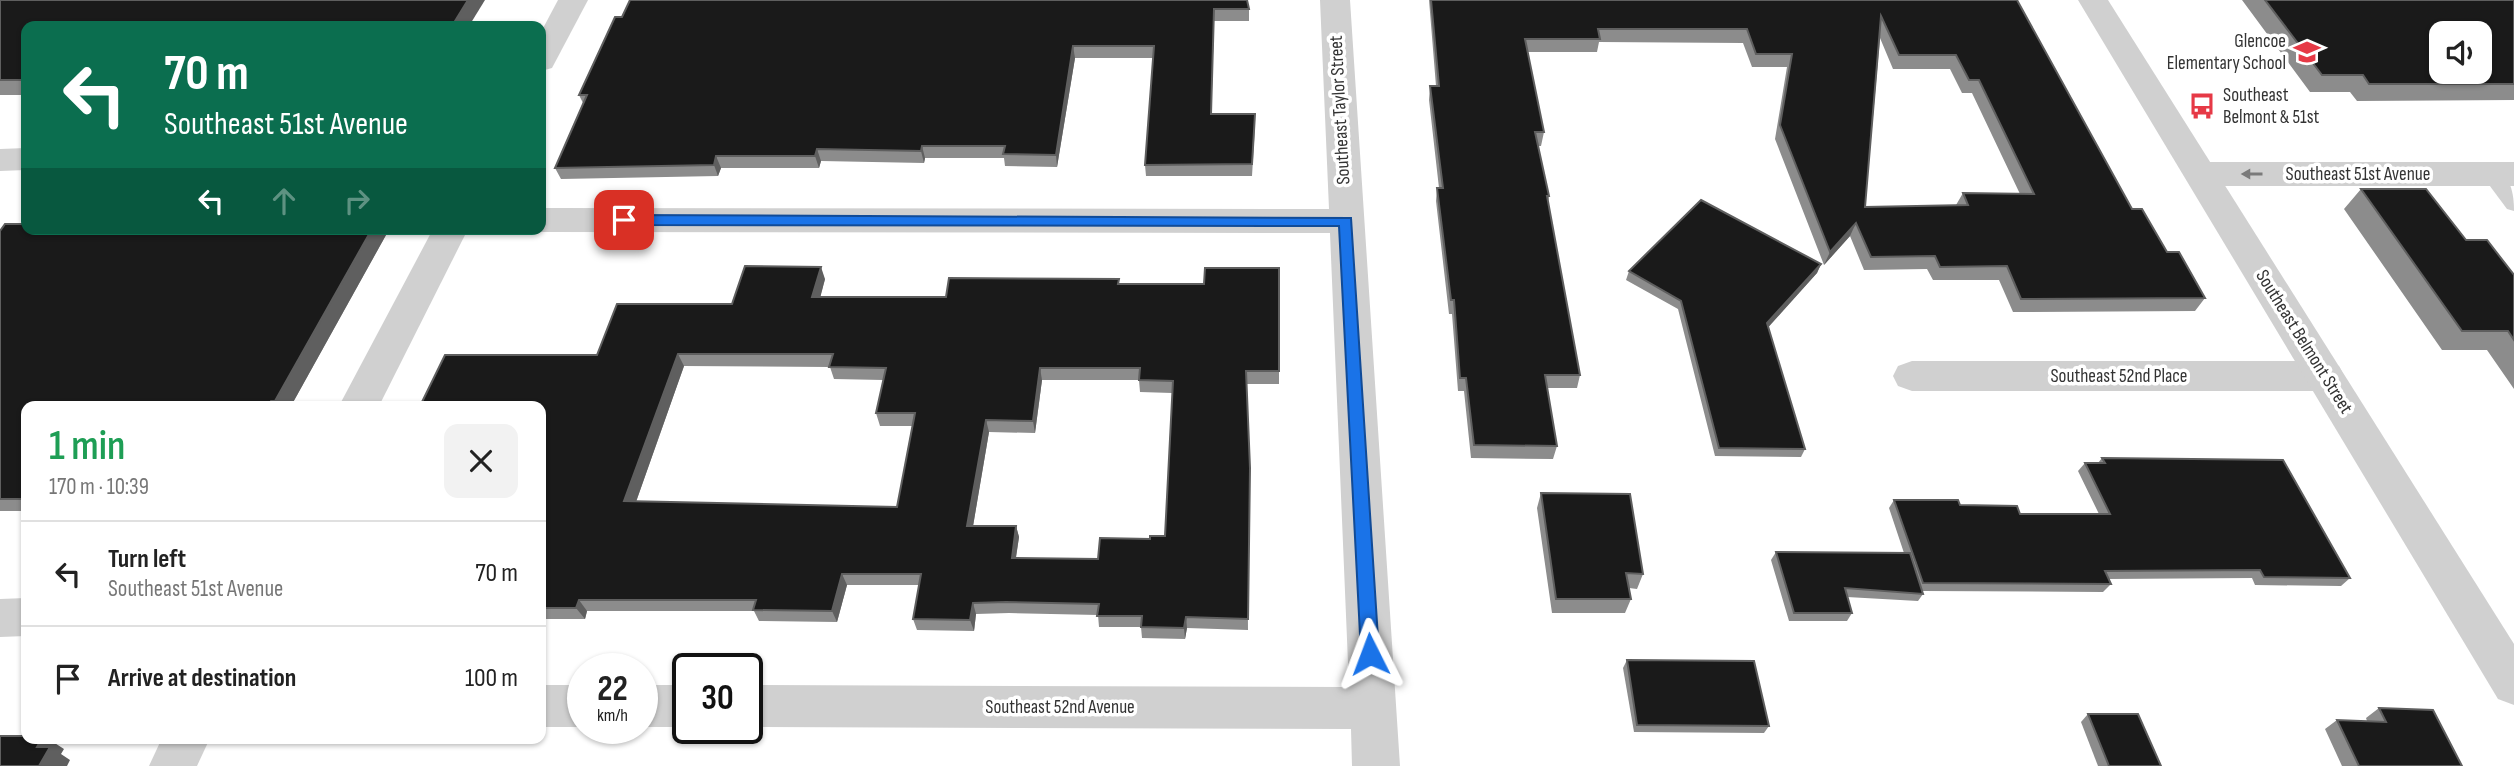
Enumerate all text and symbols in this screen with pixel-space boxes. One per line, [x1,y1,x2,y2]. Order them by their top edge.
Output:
map controls [2429,21,2492,84]
button: sound [2429,21,2492,84]
place label: Glencoe Elementary School [2167,30,2286,75]
street label: Southeast Taylor Street [1325,35,1355,185]
school or university icon: Glencoe Elementary School [2292,37,2322,67]
text: 70 m [164,45,249,104]
icon: left [49,49,140,140]
place label: Southeast Belmont & 51st [2223,84,2319,129]
bus stop icon: Southeast Belmont & 51st [2187,91,2217,121]
text: Southeast 51st Avenue [164,105,408,144]
street label: Southeast 51st Avenue [2286,163,2430,186]
one-way arrow [2240,168,2262,180]
icon: left [192,182,230,220]
icon: ahead [265,182,303,220]
icon: right [338,182,376,220]
pin [594,190,654,250]
icon: arrive [605,201,643,239]
street label: Southeast Belmont Street [2250,266,2358,418]
street label: Southeast 52nd Place [2050,365,2188,388]
text: 1 min [49,421,125,472]
button: close [444,424,518,498]
text: 170 m · 10:39 [49,473,149,501]
text: Turn left [108,544,186,575]
icon: left [49,555,87,593]
text: 70 m [475,558,518,589]
text: Southeast 51st Avenue [108,575,283,603]
position arrow [1333,617,1407,691]
speed limit sign: 30 [672,653,763,744]
icon: arrive [49,660,87,698]
text: Arrive at destination [108,663,296,694]
text: 100 m [465,663,518,694]
text: 22 [597,668,628,711]
street label: Southeast 52nd Avenue [985,696,1135,719]
text: km/h [597,705,628,726]

